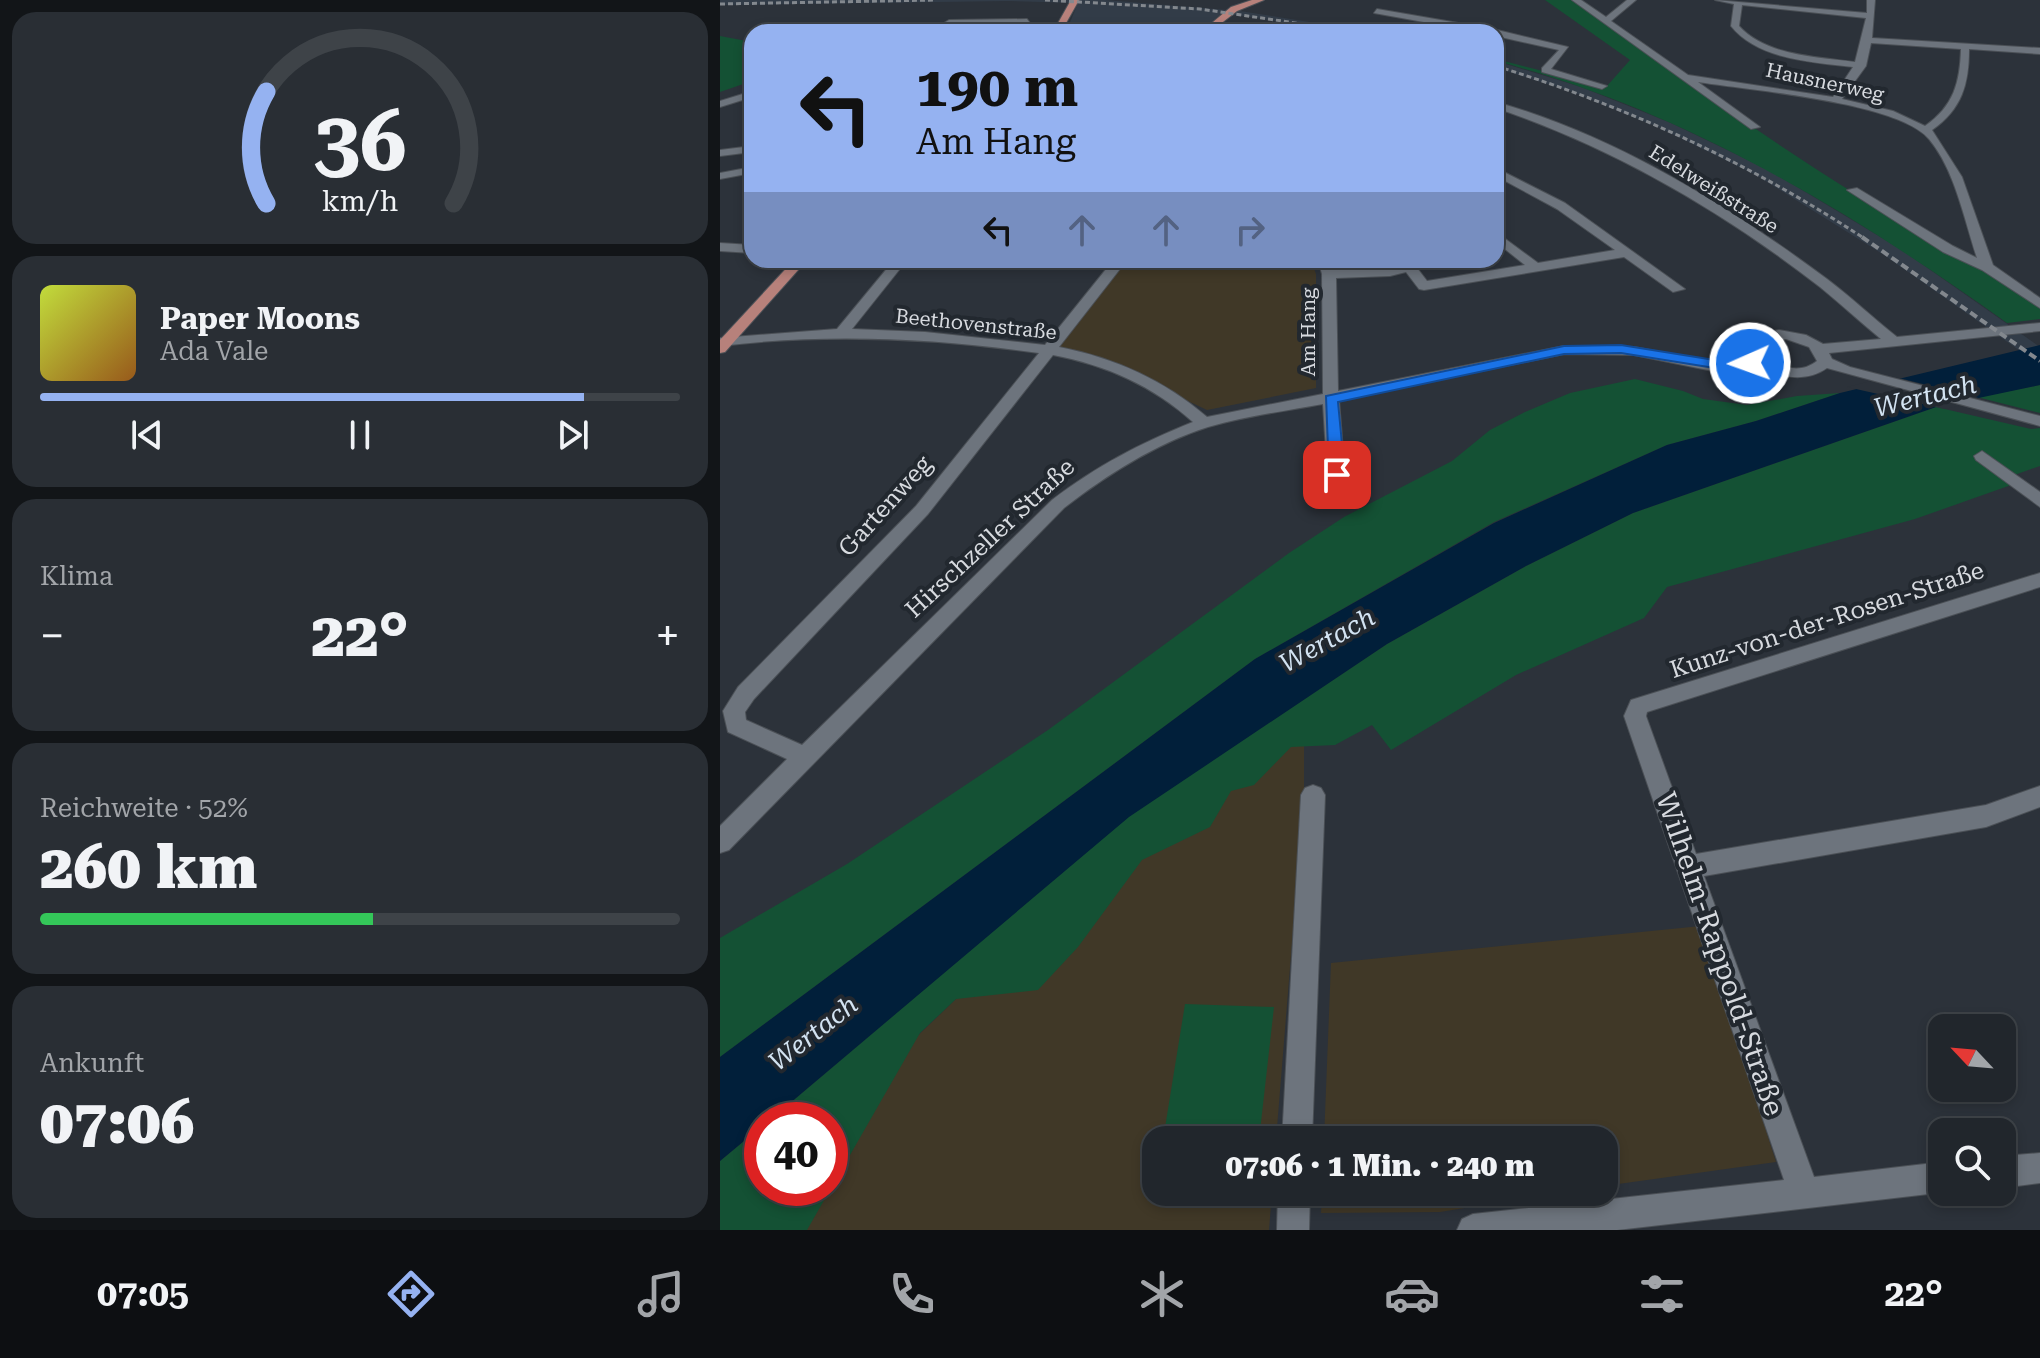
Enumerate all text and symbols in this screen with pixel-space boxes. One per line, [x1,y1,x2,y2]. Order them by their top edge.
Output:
text: 190 m [916,54,1078,120]
icon: left [784,56,888,160]
street label: Hausnerweg [1764,58,1887,106]
text: 36 [313,92,407,189]
text: Am Hang [916,121,1076,163]
street label: Edelweißstraße [1645,140,1783,238]
text: km/h [322,184,398,218]
icon: left [976,208,1020,252]
icon: ahead [1060,208,1104,252]
icon: ahead [1144,208,1188,252]
icon: right [1228,208,1272,252]
street label: Am Hang [1296,287,1320,376]
text: Paper Moons [160,301,360,336]
street label: Beethovenstraße [894,304,1058,344]
position arrow [1708,321,1792,405]
text: Ada Vale [160,336,268,366]
water label: Wertach [1871,369,1979,423]
icon: previous [125,413,169,457]
icon: pause [338,413,382,457]
icon: next [551,413,595,457]
pin [1303,441,1371,509]
street label: Gartenweg [833,450,938,562]
street label: Hirschzeller Straße [900,453,1080,623]
icon: arrive [1315,453,1359,497]
street label: Kunz-von-der-Rosen-Straße [1666,556,1988,684]
text: Klima [40,561,113,591]
text: 22° [311,600,409,671]
water label: Wertach [1274,602,1380,678]
text: − [40,610,65,662]
text: + [655,610,680,662]
street label: Wilhelm-Rappold-Straße [1649,788,1791,1120]
text: Reichweite · 52% [40,793,248,823]
text: 260 km [40,832,257,903]
water label: Wertach [763,989,863,1077]
north arrow [1928,1014,2016,1102]
map controls [1928,1014,2016,1206]
text: Ankunft [40,1048,144,1078]
text: 07:06 [40,1087,194,1158]
speed limit sign: 40 [744,1102,848,1206]
button: search [1928,1118,2016,1206]
text: 07:06 · 1 Min. · 240 m [1226,1148,1534,1183]
icon: directions [383,1266,439,1322]
icon: music [633,1266,689,1322]
icon: phone [884,1266,940,1322]
icon: climate [1134,1266,1190,1322]
icon: car [1384,1266,1440,1322]
icon: filters [1634,1266,1690,1322]
text: 07:05 [97,1273,189,1315]
text: 22° [1885,1273,1943,1315]

